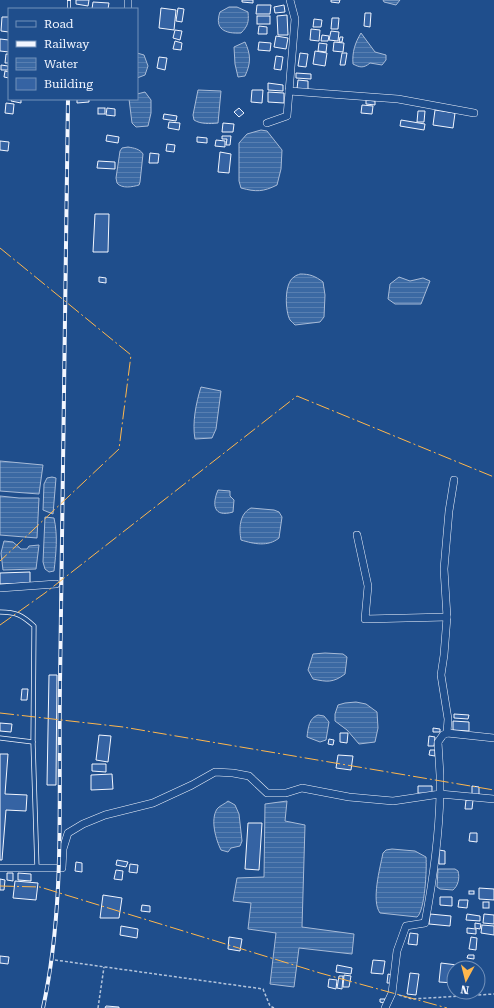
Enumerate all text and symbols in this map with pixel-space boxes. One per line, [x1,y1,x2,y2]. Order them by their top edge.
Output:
legend [8,8,138,100]
text: Road [44,17,74,31]
text: Railway [44,37,90,51]
text: Water [44,57,78,71]
text: Building [44,77,93,91]
north arrow [446,960,486,1000]
text: N [459,982,470,996]

